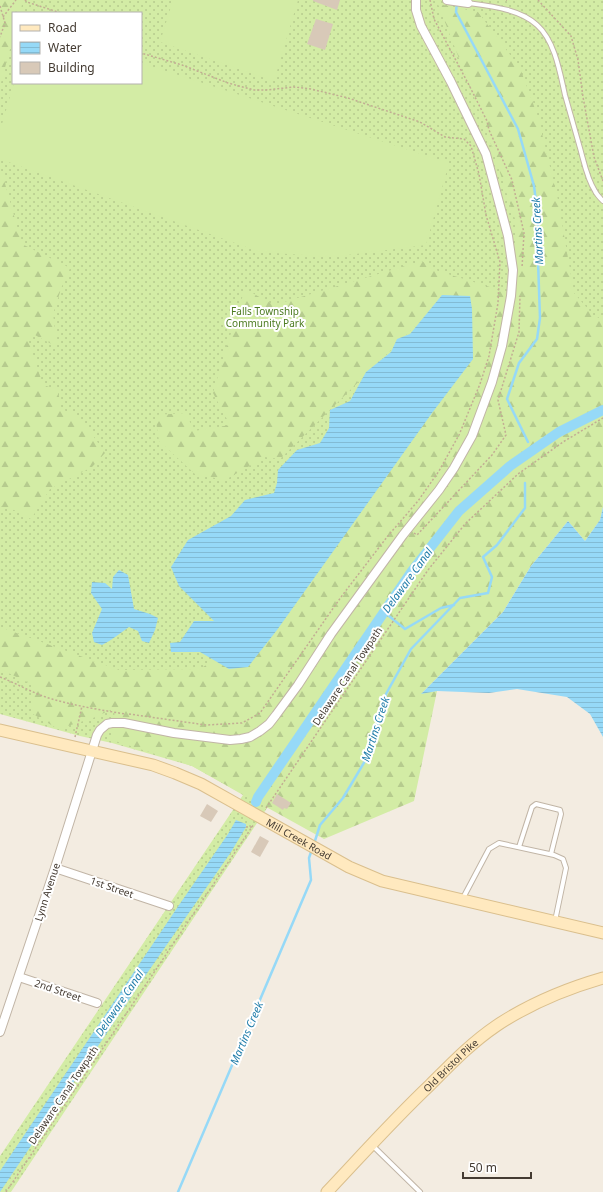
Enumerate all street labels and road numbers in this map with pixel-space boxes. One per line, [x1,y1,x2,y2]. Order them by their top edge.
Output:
street label: Delaware Canal Towpath [309,624,385,728]
street label: Mill Creek Road [264,815,334,863]
street label: Lynn Avenue [31,861,63,923]
street label: 1st Street [89,873,136,901]
street label: 2nd Street [33,975,84,1005]
street label: Old Bristol Pike [420,1035,481,1095]
street label: Delaware Canal Towpath [25,1043,101,1147]

